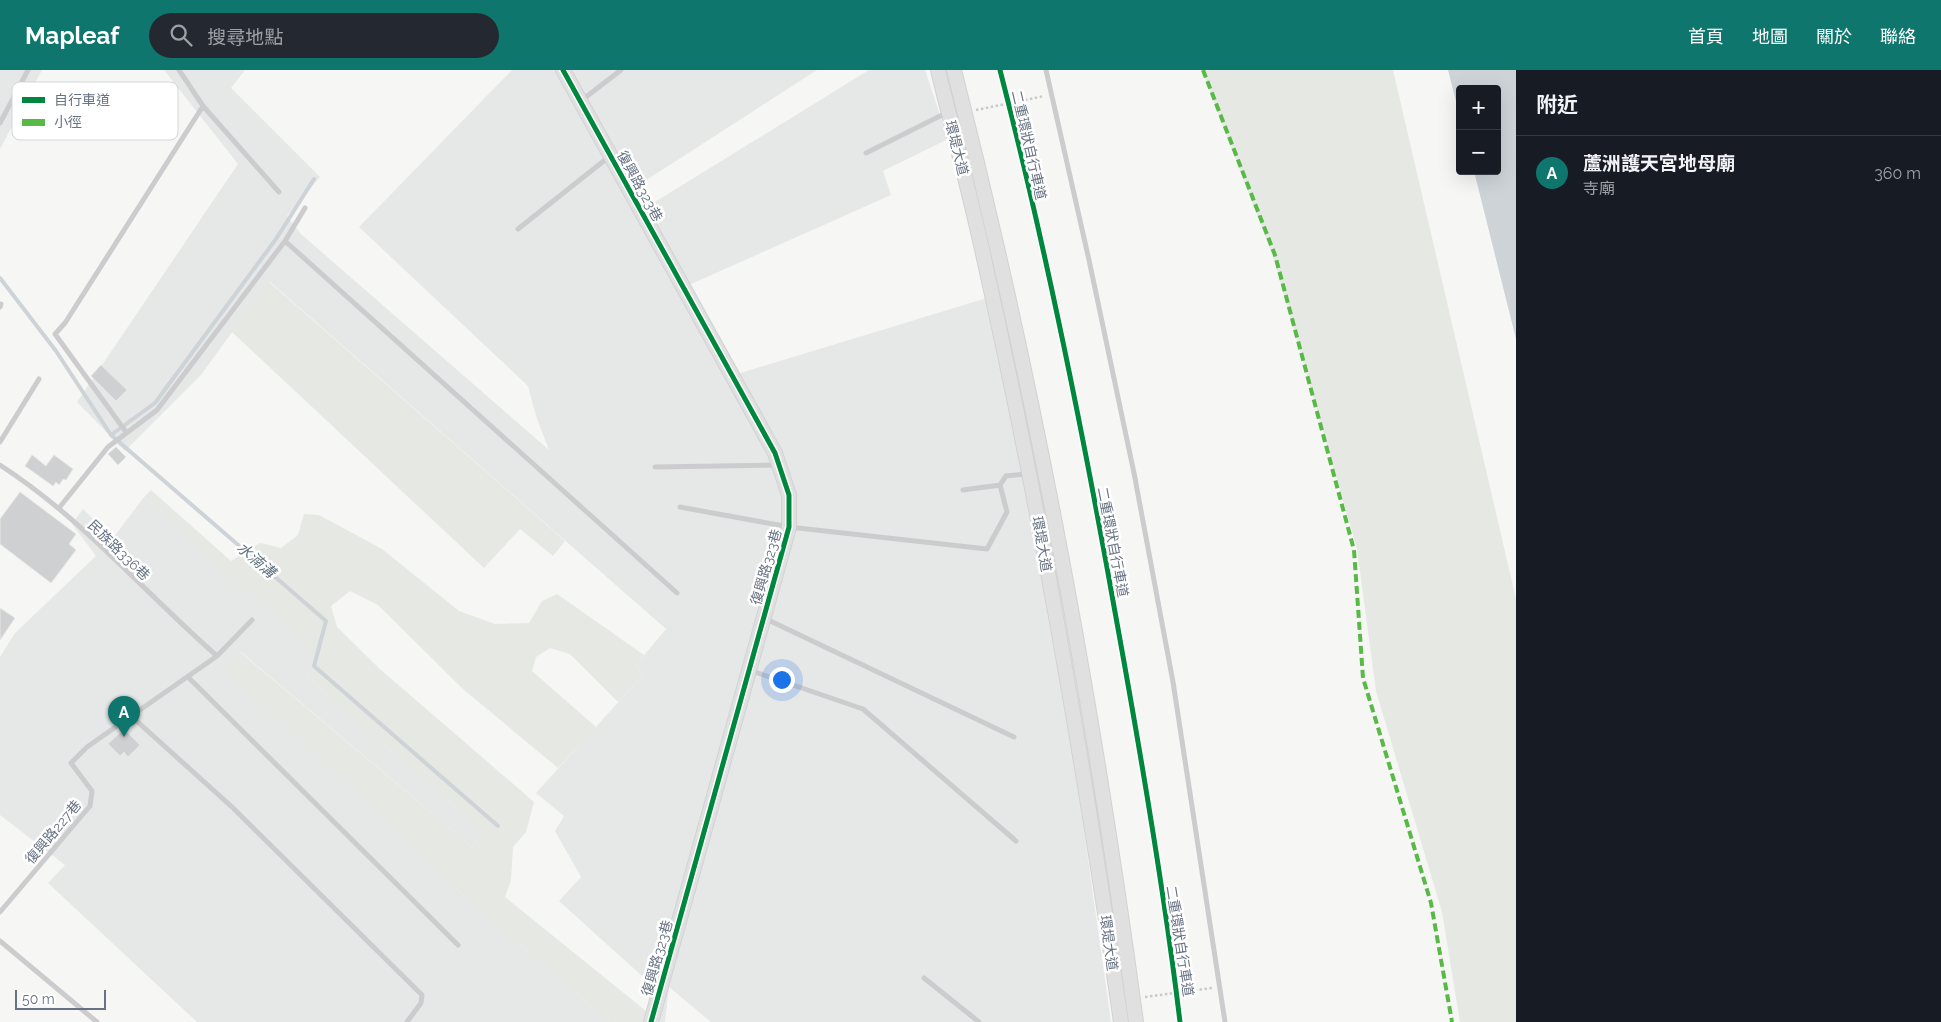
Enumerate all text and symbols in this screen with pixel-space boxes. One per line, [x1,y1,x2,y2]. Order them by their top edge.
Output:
search box [149,13,499,58]
text: Mapleaf [25,21,119,50]
icon: search [167,21,195,49]
text: 搜尋地點 [207,26,283,48]
text: 首頁 [1688,26,1724,47]
text: 地圖 [1752,26,1788,47]
text: 關於 [1816,26,1852,47]
text: 聯絡 [1880,26,1916,47]
legend [12,82,178,140]
map controls [1456,85,1501,175]
button: + [1456,85,1501,130]
street label: 二重環狀自行車道 [1009,89,1049,201]
text: 自行車道 [54,92,110,108]
text: 附近 [1536,92,1578,117]
text: 小徑 [54,114,82,130]
street label: 環堤大道 [942,119,972,177]
button: − [1456,130,1501,175]
street label: 復興路323巷 [614,148,666,224]
text: 蘆洲護天宮地母廟 [1583,152,1735,174]
text: A [1547,164,1557,183]
text: 360 m [1874,164,1921,183]
text: 寺廟 [1583,179,1615,198]
street label: 二重環狀自行車道 [1094,486,1132,598]
street label: 環堤大道 [1029,515,1055,573]
street label: 民族路336巷 [85,517,153,583]
street label: 復興路323巷 [748,527,784,607]
water label: 水湳溝 [233,538,280,583]
your location [769,667,795,693]
pin: A [108,696,140,737]
street label: 復興路227巷 [22,797,84,867]
street label: 二重環狀自行車道 [1163,884,1197,998]
street label: 環堤大道 [1097,914,1121,972]
street label: 復興路323巷 [639,918,675,998]
scale bar [15,987,106,1010]
text: 50 m [22,991,55,1007]

